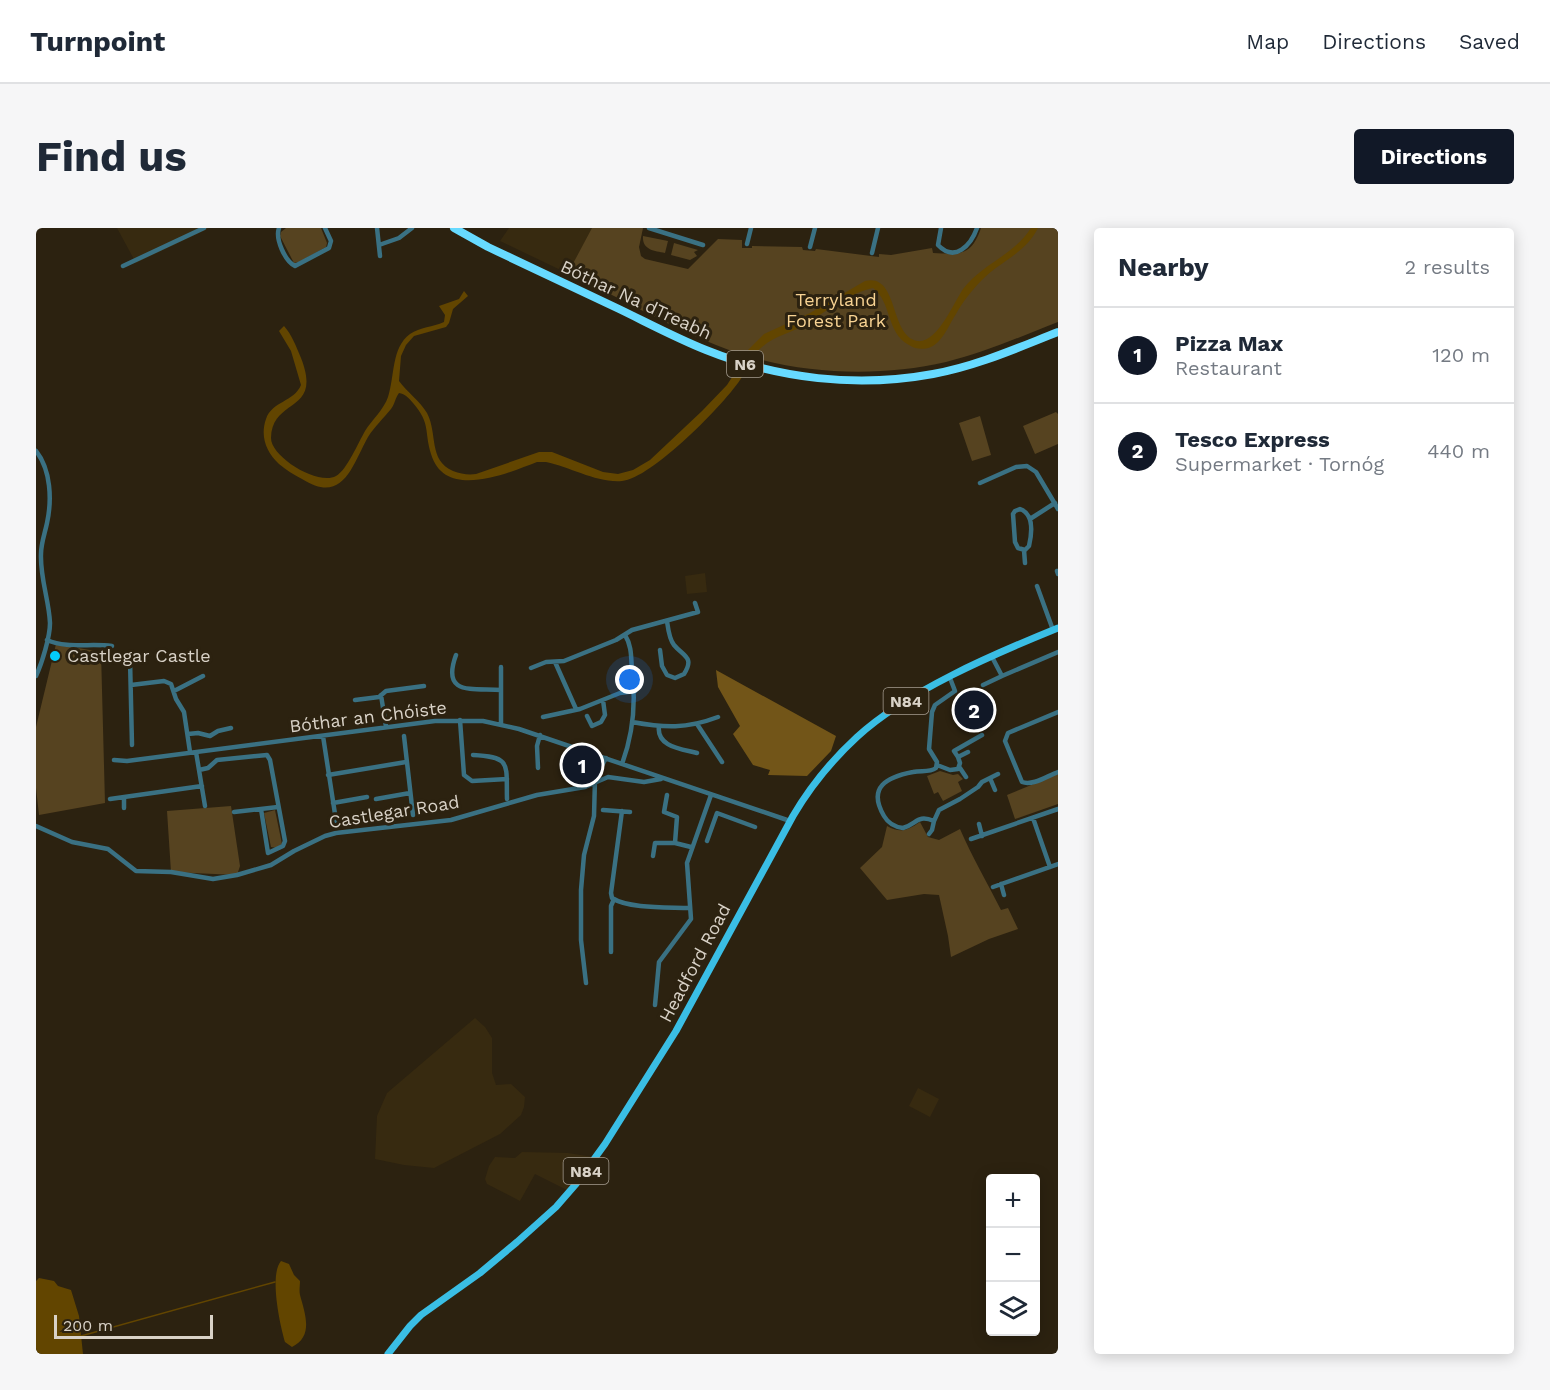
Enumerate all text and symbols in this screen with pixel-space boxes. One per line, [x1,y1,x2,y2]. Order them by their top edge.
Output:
text: Turnpoint [30,25,165,58]
text: Map [1246,29,1289,54]
text: Directions [1322,29,1426,54]
text: Saved [1459,29,1520,54]
button: Directions [1354,129,1514,184]
text: Find us [36,132,187,181]
text: Nearby [1118,252,1209,282]
street label: Bóthar Na dTreabh [557,255,715,344]
text: 2 results [1405,255,1490,279]
park label: Terryland Forest Park [786,289,886,331]
text: Pizza Max [1175,331,1283,356]
text: 1 [1133,343,1142,367]
text: 120 m [1432,343,1490,367]
road number: N6 [727,351,763,377]
text: Restaurant [1175,356,1282,380]
text: Tesco Express [1175,427,1330,452]
text: 2 [1132,439,1143,463]
text: 440 m [1427,439,1490,463]
text: Supermarket · Tornóg [1175,452,1384,476]
place label: Castlegar Castle [67,645,211,666]
marker: Castlegar Castle [48,649,62,663]
your location [615,665,644,694]
road number: N84 [884,688,928,714]
pin: 2 [954,688,994,732]
street label: Bóthar an Chóiste [288,696,448,737]
pin: 1 [562,742,602,788]
street label: Castlegar Road [327,791,461,832]
street label: Headford Road [655,900,735,1026]
road number: N84 [564,1158,608,1184]
map controls [986,1174,1040,1336]
button: + [986,1174,1040,1228]
button: − [986,1228,1040,1282]
button: layers [986,1282,1040,1336]
scale bar [54,1312,213,1340]
text: 200 m [63,1316,113,1335]

